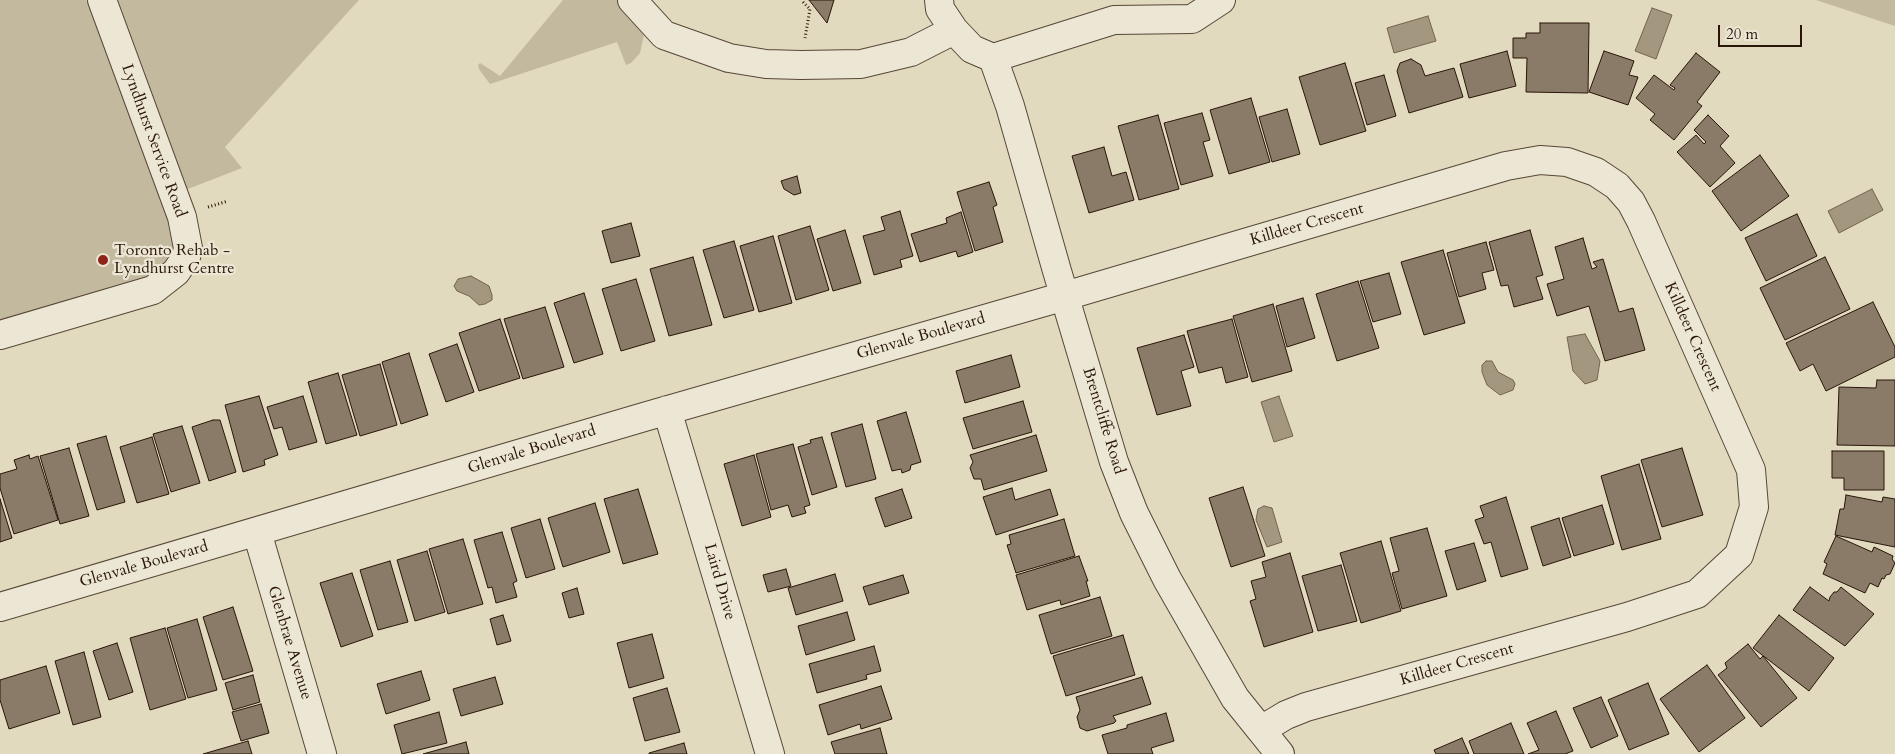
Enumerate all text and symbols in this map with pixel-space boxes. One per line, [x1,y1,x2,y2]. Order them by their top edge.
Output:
scale bar [1720,15,1804,47]
text: 20 m [1726,24,1758,44]
street label: Lyndhurst Service Road [116,62,190,220]
street label: Killdeer Crescent [1248,200,1366,250]
place label: Toronto Rehab - Lyndhurst Centre [114,241,235,279]
marker: Toronto Rehab - Lyndhurst Centre [96,253,110,267]
street label: Killdeer Crescent [1659,280,1725,394]
street label: Glenvale Boulevard [855,309,987,365]
street label: Brentcliffe Road [1078,365,1128,477]
street label: Glenvale Boulevard [466,421,598,479]
street label: Glenvale Boulevard [78,537,210,593]
street label: Laird Drive [699,542,739,622]
street label: Glenbrae Avenue [263,584,315,702]
street label: Killdeer Crescent [1398,640,1516,690]

